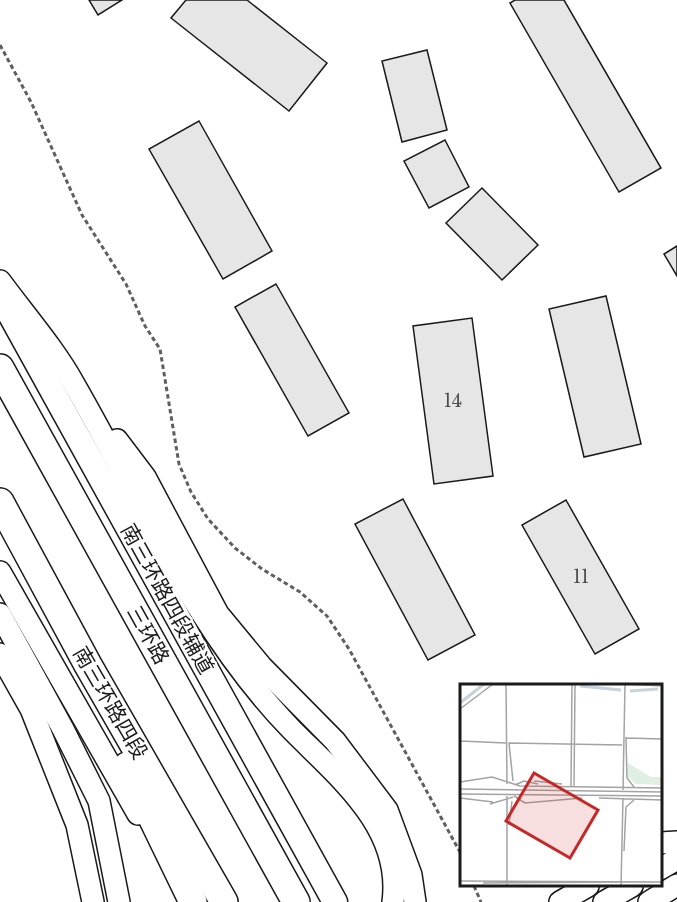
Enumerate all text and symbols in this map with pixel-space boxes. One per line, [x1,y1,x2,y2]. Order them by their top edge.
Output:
house number: 14 [444,390,462,412]
street label: 南三环路四段辅道 [115,519,219,679]
house number: 11 [573,566,589,588]
street label: 三环路 [122,601,174,669]
street label: 南三环路四段 [67,642,153,764]
inset map [460,684,662,887]

